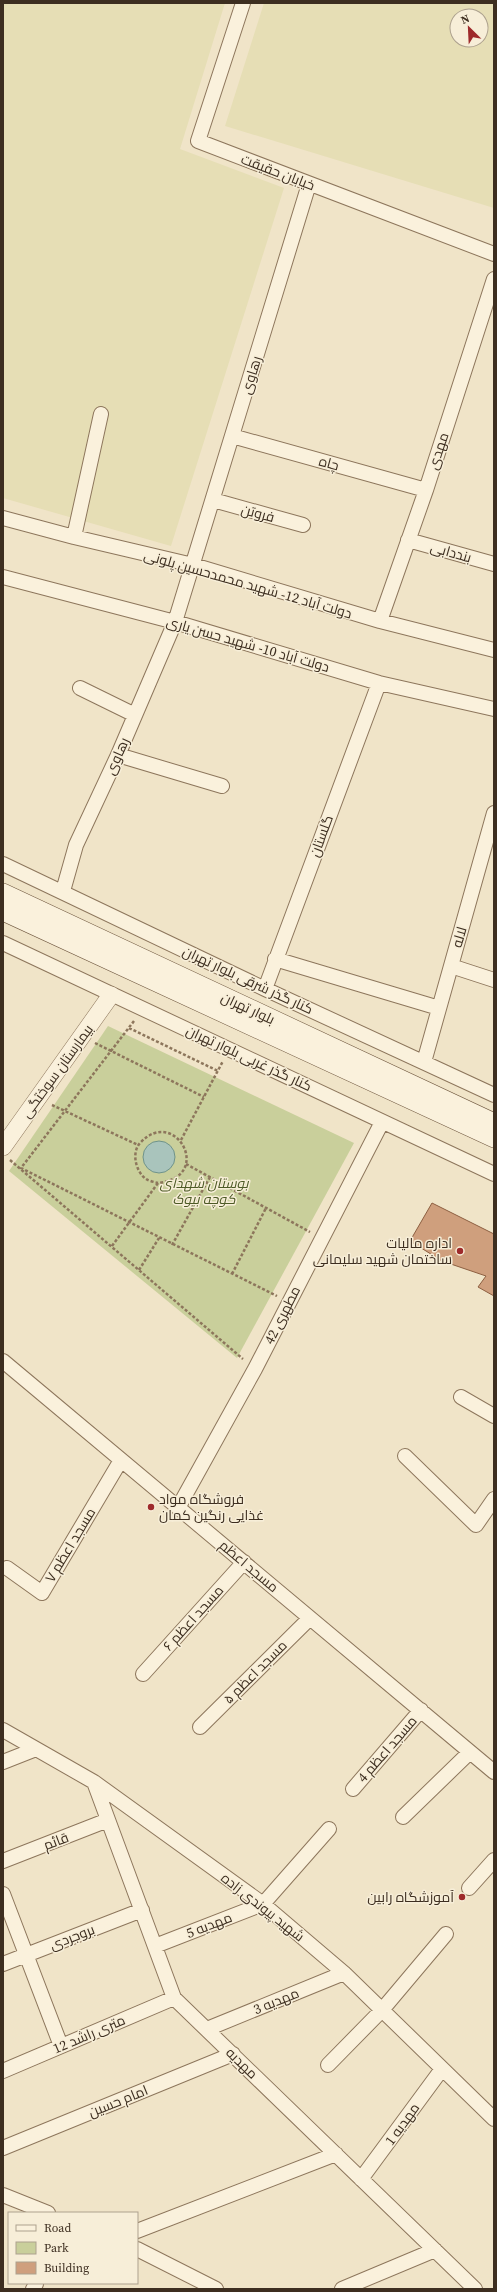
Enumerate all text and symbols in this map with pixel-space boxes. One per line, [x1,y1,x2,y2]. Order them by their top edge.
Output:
north arrow [449,8,489,48]
text: N [458,11,472,28]
street label: خیابان حقیقت [238,149,318,195]
street label: رهاوی [236,353,266,397]
street label: مهدی [423,430,453,472]
street label: چاه [317,451,341,475]
street label: فروتن [239,499,277,527]
street label: بنددابی [428,537,474,567]
street label: دولت آباد 12- شهید محمدحسین پلونی [142,545,354,623]
street label: دولت آباد 10- شهید حسن یاری [164,611,332,677]
street label: رهاوی [100,734,134,778]
street label: گلستان [304,812,338,860]
street label: لاله [446,924,472,950]
street label: کنار گذر شرقی بلوار تهران [180,942,316,1018]
street label: بلوار تهران [219,988,277,1028]
street label: بیمارستان سوختگی [16,1020,98,1122]
street label: کنار گذر غربی بلوار تهران [183,1020,315,1096]
park label: بوستان شهدای کوچه بیوک [160,1173,250,1209]
place label: اداره مالیات ساختمان شهید سلیمانی [313,1233,452,1269]
marker: اداره مالیات ساختمان شهید سلیمانی [455,1246,465,1256]
street label: مطهری 42 [259,1283,305,1347]
place label: فروشگاه مواد غذایی رنگین کمان [159,1489,264,1525]
marker: فروشگاه مواد غذایی رنگین کمان [146,1502,156,1512]
street label: مسجد اعظم ۷ [40,1504,100,1586]
street label: مسجد اعظم [215,1535,283,1597]
street label: مسجد اعظم ۶ [158,1581,228,1655]
street label: مسجد اعظم ۵ [219,1636,291,1708]
street label: مسجد اعظم 4 [352,1711,422,1787]
street label: قائم [40,1827,72,1855]
street label: شهید پیوندی زاده [217,1868,309,1946]
place label: آموزشگاه رابین [367,1887,454,1907]
marker: آموزشگاه رابین [457,1892,467,1902]
street label: مهدیه 5 [183,1907,235,1943]
street label: بروجردی [47,1919,97,1955]
street label: مهدیه 3 [250,1983,302,2019]
street label: 12 متری راشد [50,2010,128,2058]
street label: مهدیه [222,2043,262,2083]
street label: امام حسین [85,2080,151,2122]
street label: مهدیه 1 [380,2099,424,2149]
legend [8,2212,138,2284]
text: Road [44,2220,71,2236]
text: Park [44,2240,69,2256]
text: Building [44,2260,89,2276]

